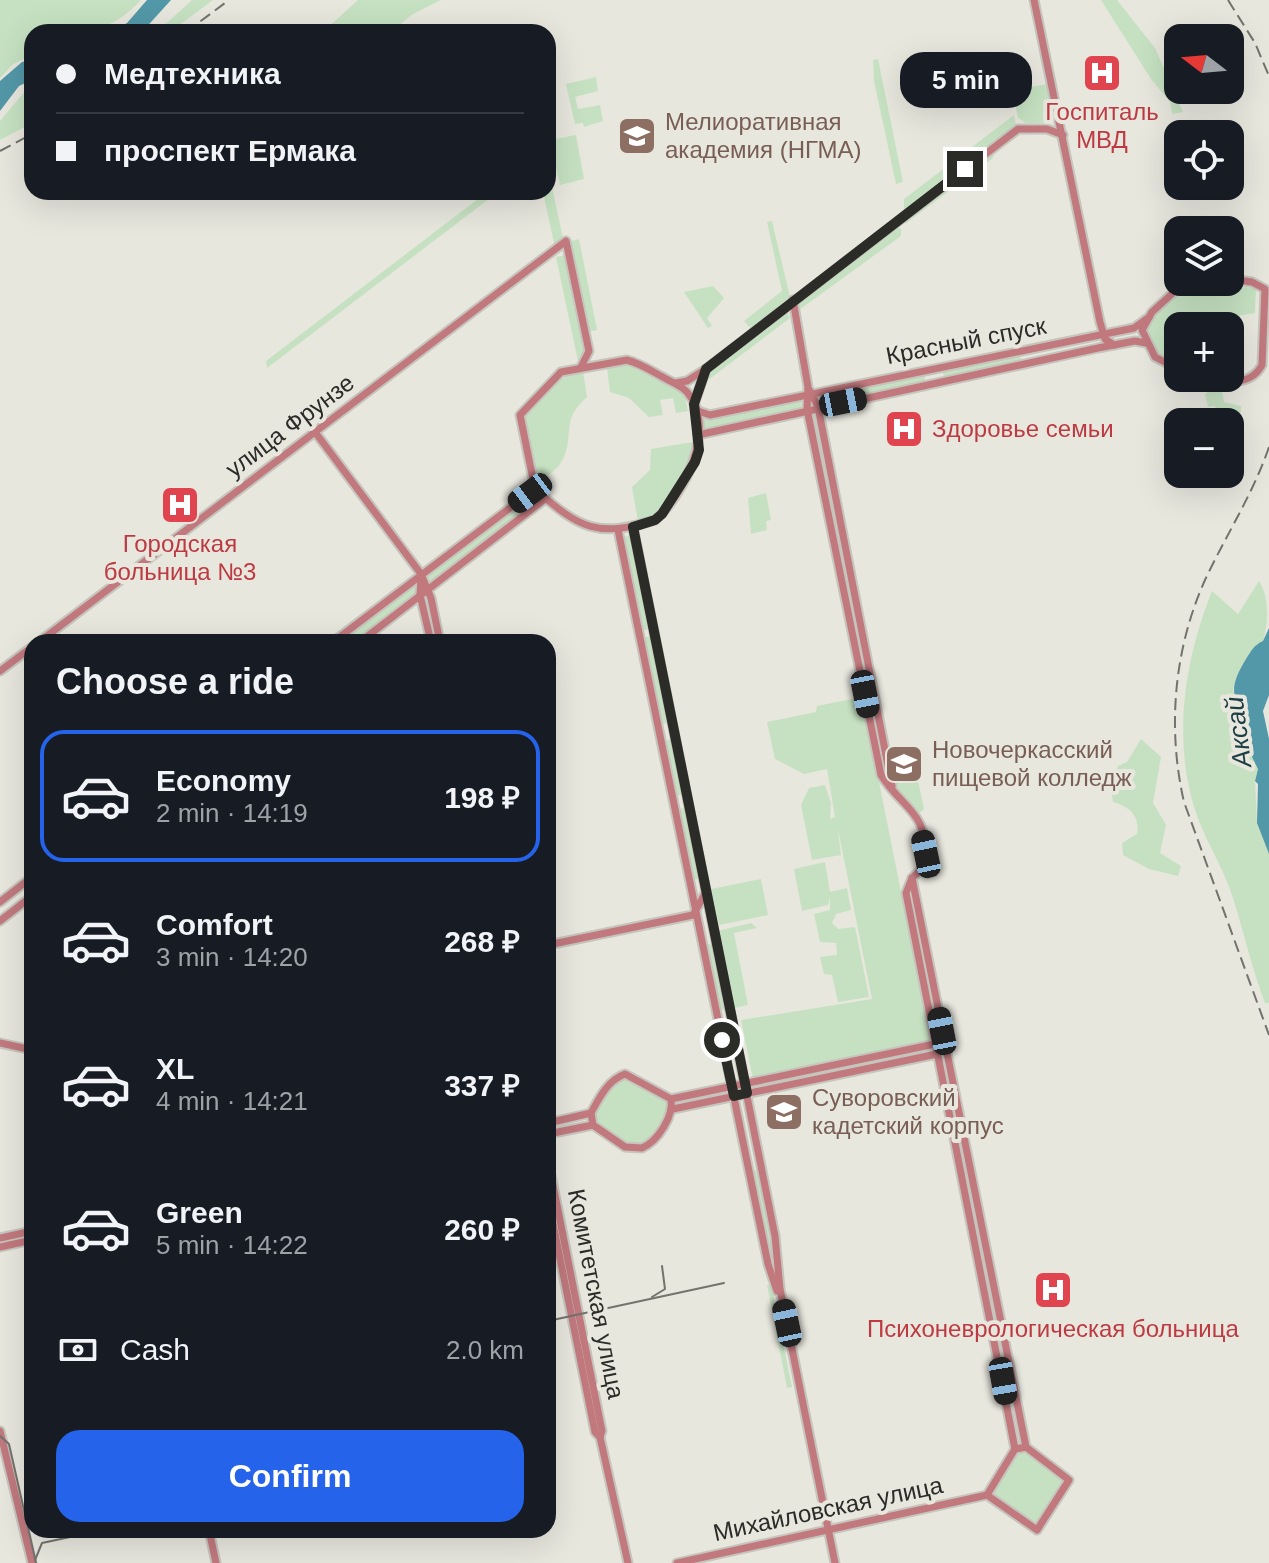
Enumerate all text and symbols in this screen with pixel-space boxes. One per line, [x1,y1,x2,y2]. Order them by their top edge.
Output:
north arrow [1164,24,1244,104]
map controls [1164,24,1244,488]
hospital icon: Госпиталь МВД [1081,52,1123,94]
callout: 5 min [899,53,1031,109]
text: Медтехника [104,57,281,90]
text: 5 min [932,65,1000,95]
place label: Госпиталь МВД [1045,98,1159,153]
place label: Мелиоративная академия (НГМА) [665,108,861,163]
school or university icon: Мелиоративная академия (НГМА) [616,115,658,157]
button: locate [1164,120,1244,200]
text: проспект Ермака [104,134,356,167]
route end [947,151,983,187]
button: layers [1164,216,1244,296]
street label: Красный спуск [884,312,1049,369]
button: + [1164,312,1244,392]
street label: улица Фрунзе [220,369,359,483]
car [817,386,869,418]
hospital icon: Здоровье семьи [883,408,925,450]
button: − [1164,408,1244,488]
place label: Здоровье семьи [932,415,1114,442]
car [504,469,556,517]
hospital icon: Городская больница №3 [159,484,201,526]
place label: Городская больница №3 [104,530,256,585]
text: Choose a ride [56,661,294,702]
car [849,668,881,720]
water label: Аксай [1219,695,1257,771]
place label: Новочеркасский пищевой колледж [932,736,1132,791]
school or university icon: Новочеркасский пищевой колледж [883,743,925,785]
icon: car [60,760,132,832]
text: Economy [156,764,291,797]
text: 198 ₽ [444,781,520,814]
text: 2 min · 14:19 [156,798,308,828]
car [909,828,943,880]
icon: car [60,904,132,976]
text: Comfort [156,908,273,941]
text: 268 ₽ [444,925,520,958]
text: 3 min · 14:20 [156,942,308,972]
car [926,1005,958,1057]
route start [704,1022,740,1058]
icon: car [60,1048,132,1120]
text: XL [156,1052,194,1085]
text: 337 ₽ [444,1069,520,1102]
place label: Суворовский кадетский корпус [812,1084,1004,1139]
text: 4 min · 14:21 [156,1086,308,1116]
school or university icon: Суворовский кадетский корпус [763,1091,805,1133]
street label: Комитетская улица [563,1187,630,1402]
icon: car [60,1192,132,1264]
text: Green [156,1196,243,1229]
text: 260 ₽ [444,1213,520,1246]
text: 5 min · 14:22 [156,1230,308,1260]
hospital icon: Психоневрологическая больница [1032,1269,1074,1311]
car [770,1297,804,1349]
place label: Психоневрологическая больница [867,1315,1240,1342]
icon: cash [56,1328,100,1372]
text: Cash [120,1333,190,1366]
text: 2.0 km [446,1335,524,1365]
car [987,1355,1019,1407]
button: Confirm [56,1430,524,1522]
street label: Михайловская улица [711,1471,946,1546]

